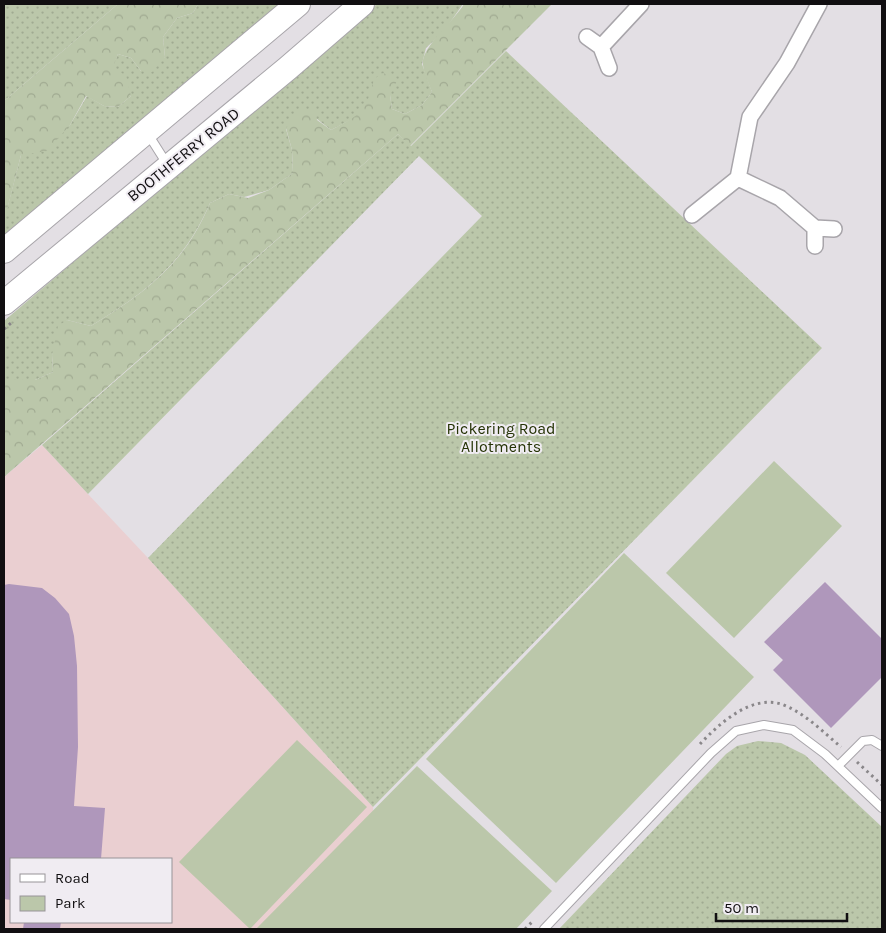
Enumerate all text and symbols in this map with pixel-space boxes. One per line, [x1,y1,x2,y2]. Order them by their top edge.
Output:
street label: BOOTHFERRY ROAD [123,103,243,205]
park label: Pickering Road Allotments [447,419,555,456]
legend [10,858,172,923]
text: Road [55,869,90,887]
scale bar [716,890,847,922]
text: Park [55,894,85,912]
text: 50 m [724,899,759,917]

